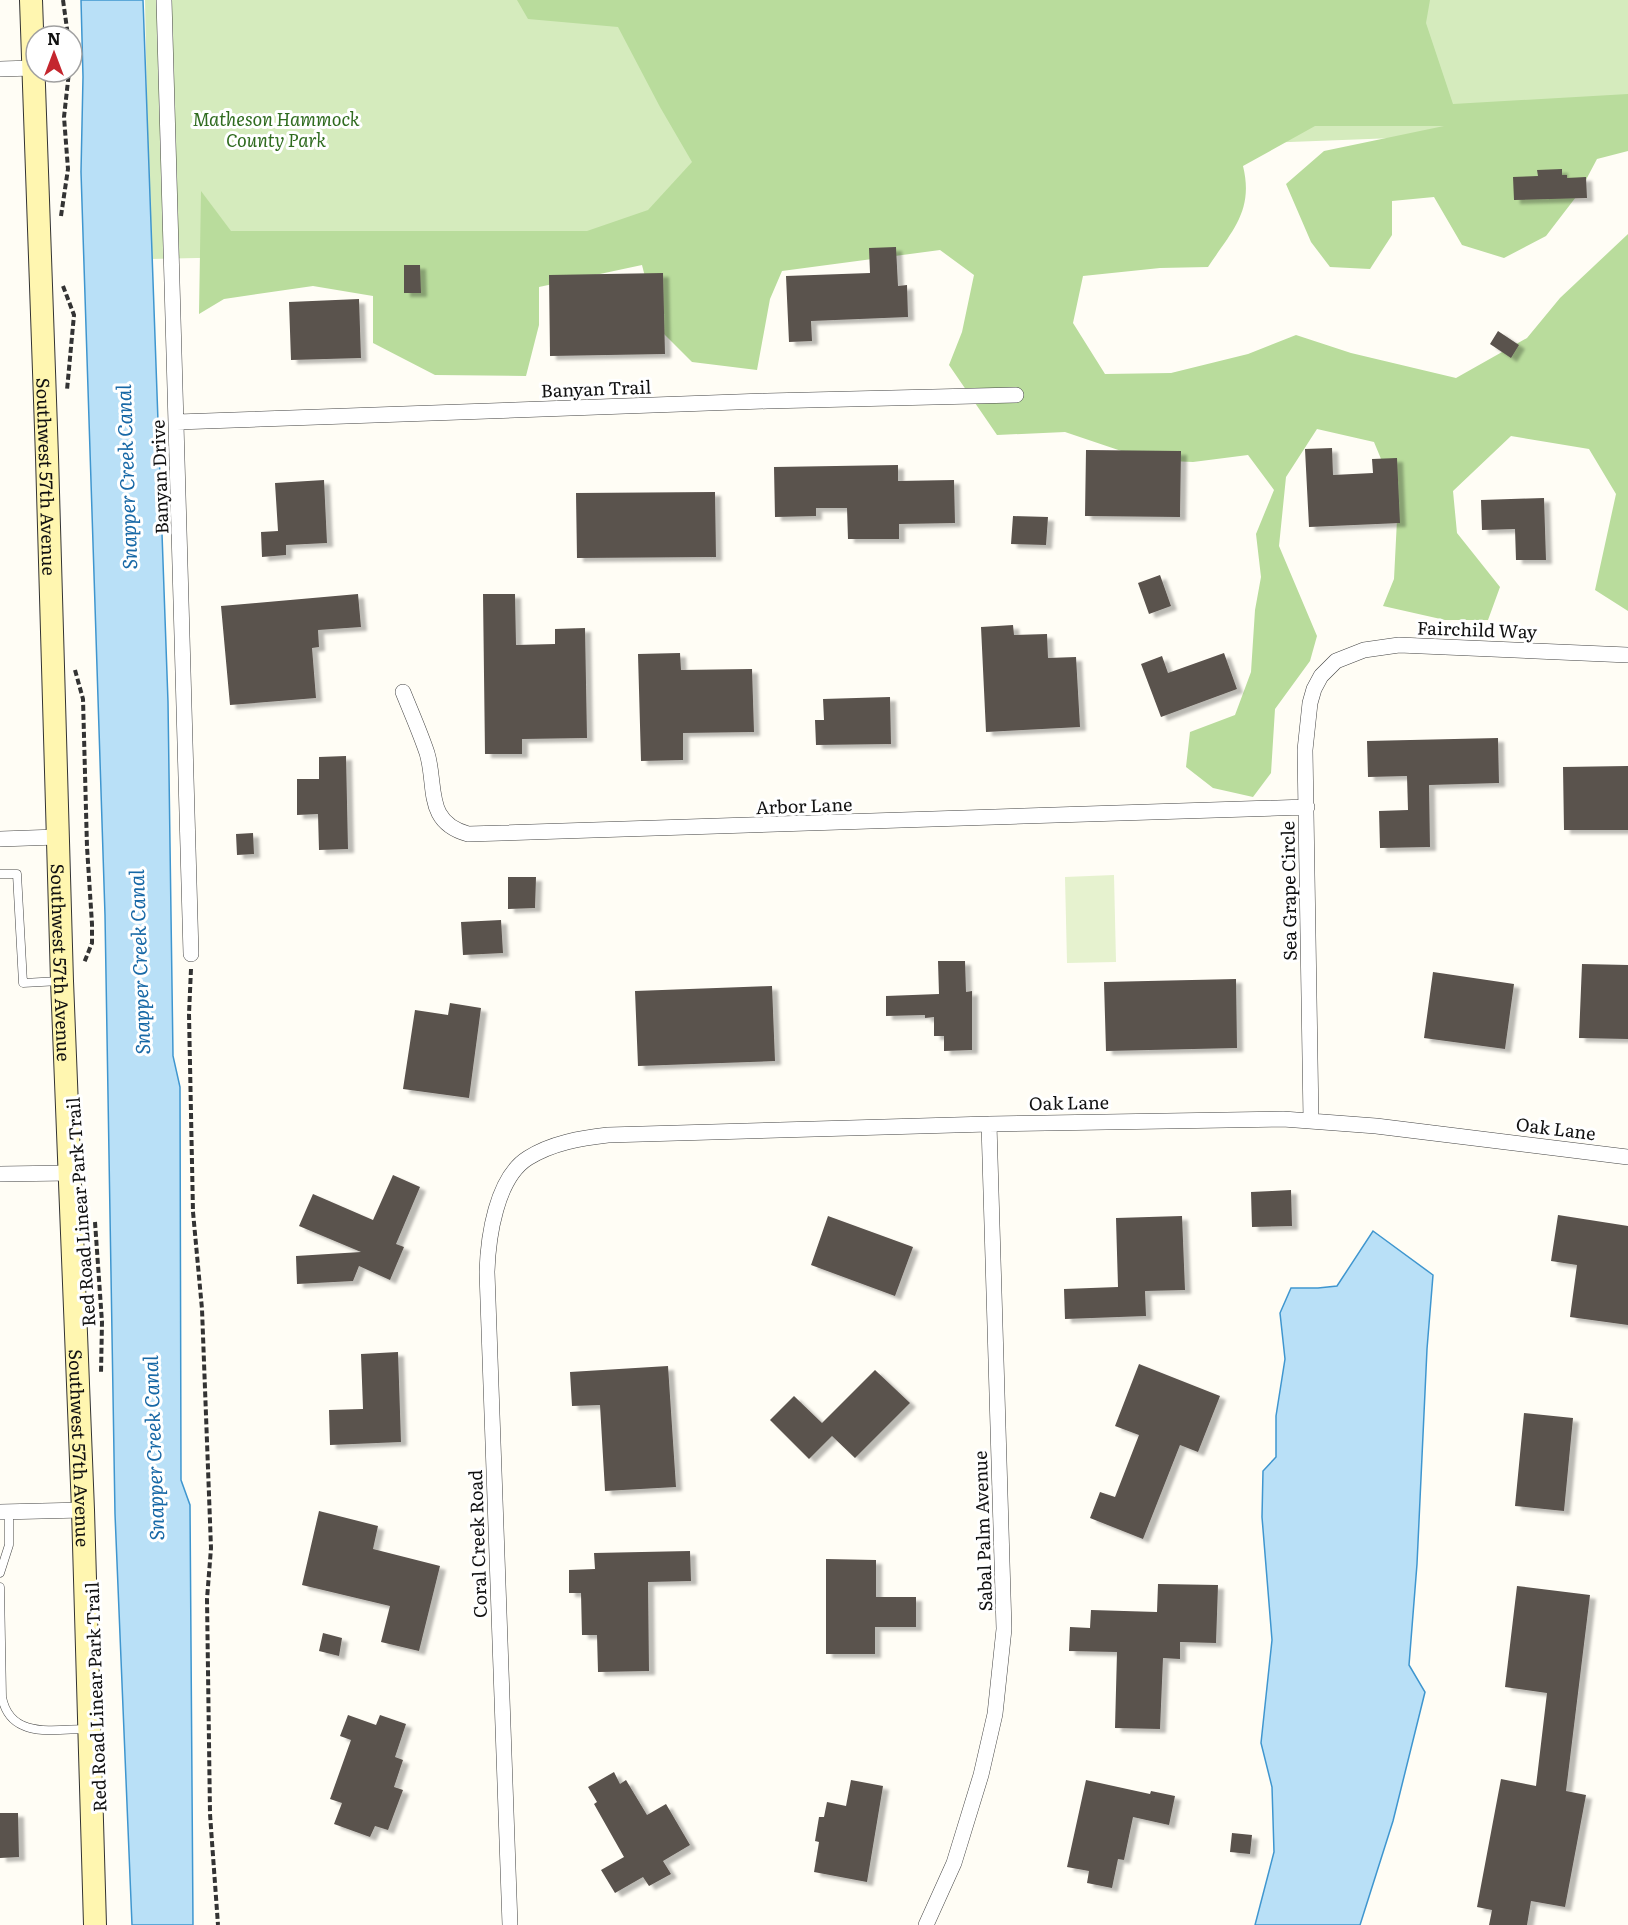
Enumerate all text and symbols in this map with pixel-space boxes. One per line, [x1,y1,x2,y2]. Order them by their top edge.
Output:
north arrow [24,24,84,84]
text: N [47,26,61,50]
park label: Matheson Hammock County Park [192,105,360,153]
street label: Banyan Trail [540,373,652,403]
street label: Southwest 57th Avenue [31,377,64,576]
water label: Snapper Creek Canal [107,384,143,570]
street label: Banyan Drive [144,419,174,535]
street label: Fairchild Way [1417,613,1538,645]
street label: Arbor Lane [755,790,853,820]
street label: Sea Grape Circle [1273,821,1303,961]
street label: Southwest 57th Avenue [45,863,79,1062]
water label: Snapper Creek Canal [120,869,156,1055]
street label: Oak Lane [1029,1088,1109,1116]
street label: Red Road Linear Park Trail [59,1096,101,1328]
street label: Oak Lane [1515,1110,1597,1146]
street label: Southwest 57th Avenue [63,1349,98,1548]
water label: Snapper Creek Canal [134,1355,170,1541]
street label: Sabal Palm Avenue [966,1450,998,1612]
street label: Coral Creek Road [461,1469,493,1619]
street label: Red Road Linear Park Trail [77,1582,113,1812]

